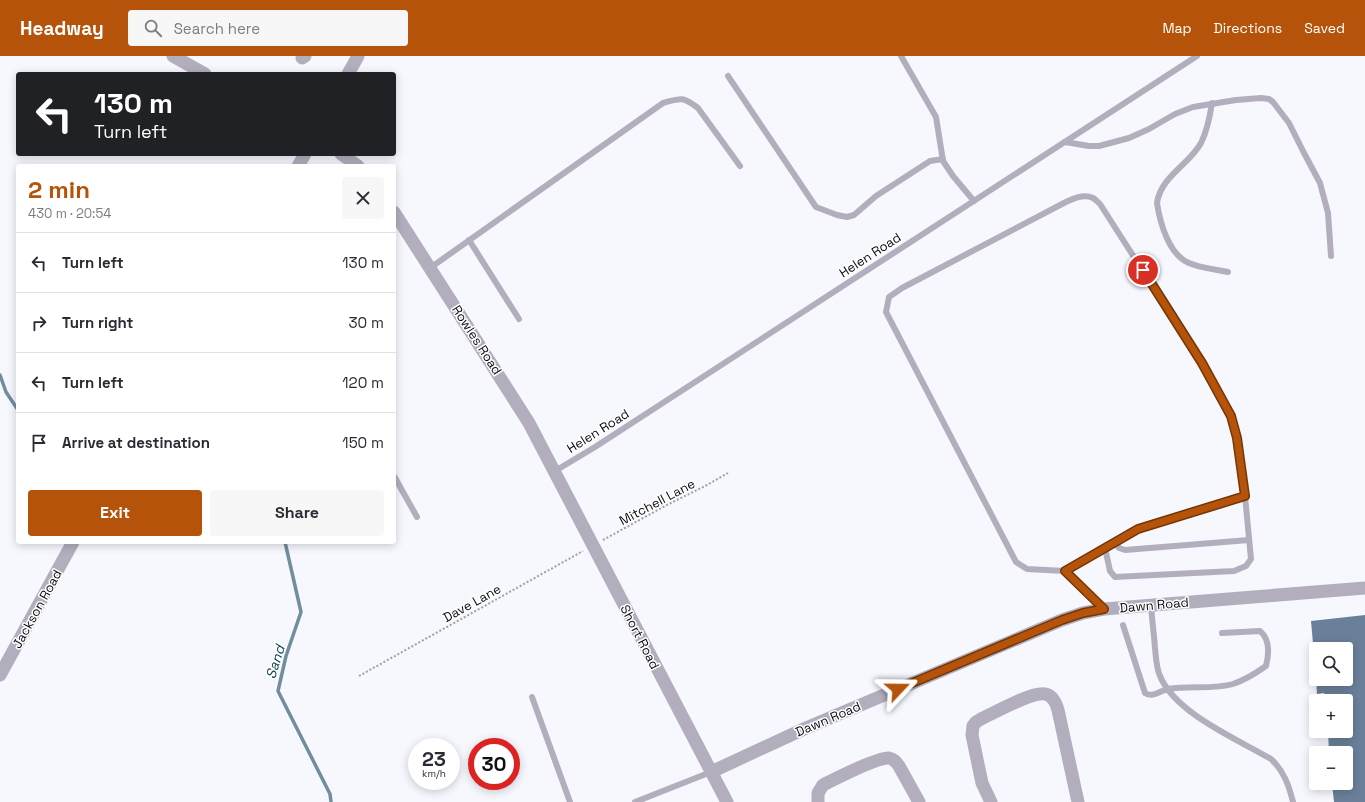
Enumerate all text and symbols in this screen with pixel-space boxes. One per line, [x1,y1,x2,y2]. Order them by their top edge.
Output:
search box [128,10,408,46]
text: Headway [20,16,104,41]
icon: search [142,17,164,39]
text: Search here [174,19,260,38]
text: Map [1162,19,1192,37]
text: Directions [1214,19,1282,37]
text: Saved [1304,19,1345,37]
text: 130 m [94,85,173,121]
icon: left [28,88,80,140]
text: Turn left [94,120,167,143]
text: 2 min [28,174,90,205]
button: close [342,177,384,219]
text: 430 m · 20:54 [28,205,111,222]
street label: Helen Road [836,229,904,281]
icon: left [28,252,50,274]
text: Turn left [62,253,124,272]
text: 130 m [342,253,384,272]
pin [1126,253,1160,287]
icon: arrive [1132,259,1154,281]
street label: Rowles Road [448,302,506,378]
icon: right [28,312,50,334]
text: Turn right [62,313,133,332]
text: 30 m [349,313,384,332]
icon: left [28,372,50,394]
text: Turn left [62,373,124,392]
text: 120 m [342,373,384,392]
street label: Helen Road [564,405,632,457]
icon: arrive [28,432,50,454]
text: Arrive at destination [62,433,210,452]
text: 150 m [342,433,384,452]
street label: Mitchell Lane [616,475,698,529]
button: Exit [28,490,202,536]
button: Share [210,490,384,536]
street label: Jackson Road [8,567,66,651]
street label: Dave Lane [440,580,504,626]
street label: Dawn Road [1119,593,1189,617]
street label: Short Road [617,602,663,672]
water label: Sand [261,641,289,681]
map controls [1309,642,1353,790]
button: search [1309,642,1353,686]
position arrow [877,668,919,710]
button: + [1309,694,1353,738]
street label: Dawn Road [793,698,863,740]
speed limit sign: 30 [468,738,520,790]
text: 23 [422,746,446,772]
button: − [1309,746,1353,790]
text: km/h [422,767,446,780]

